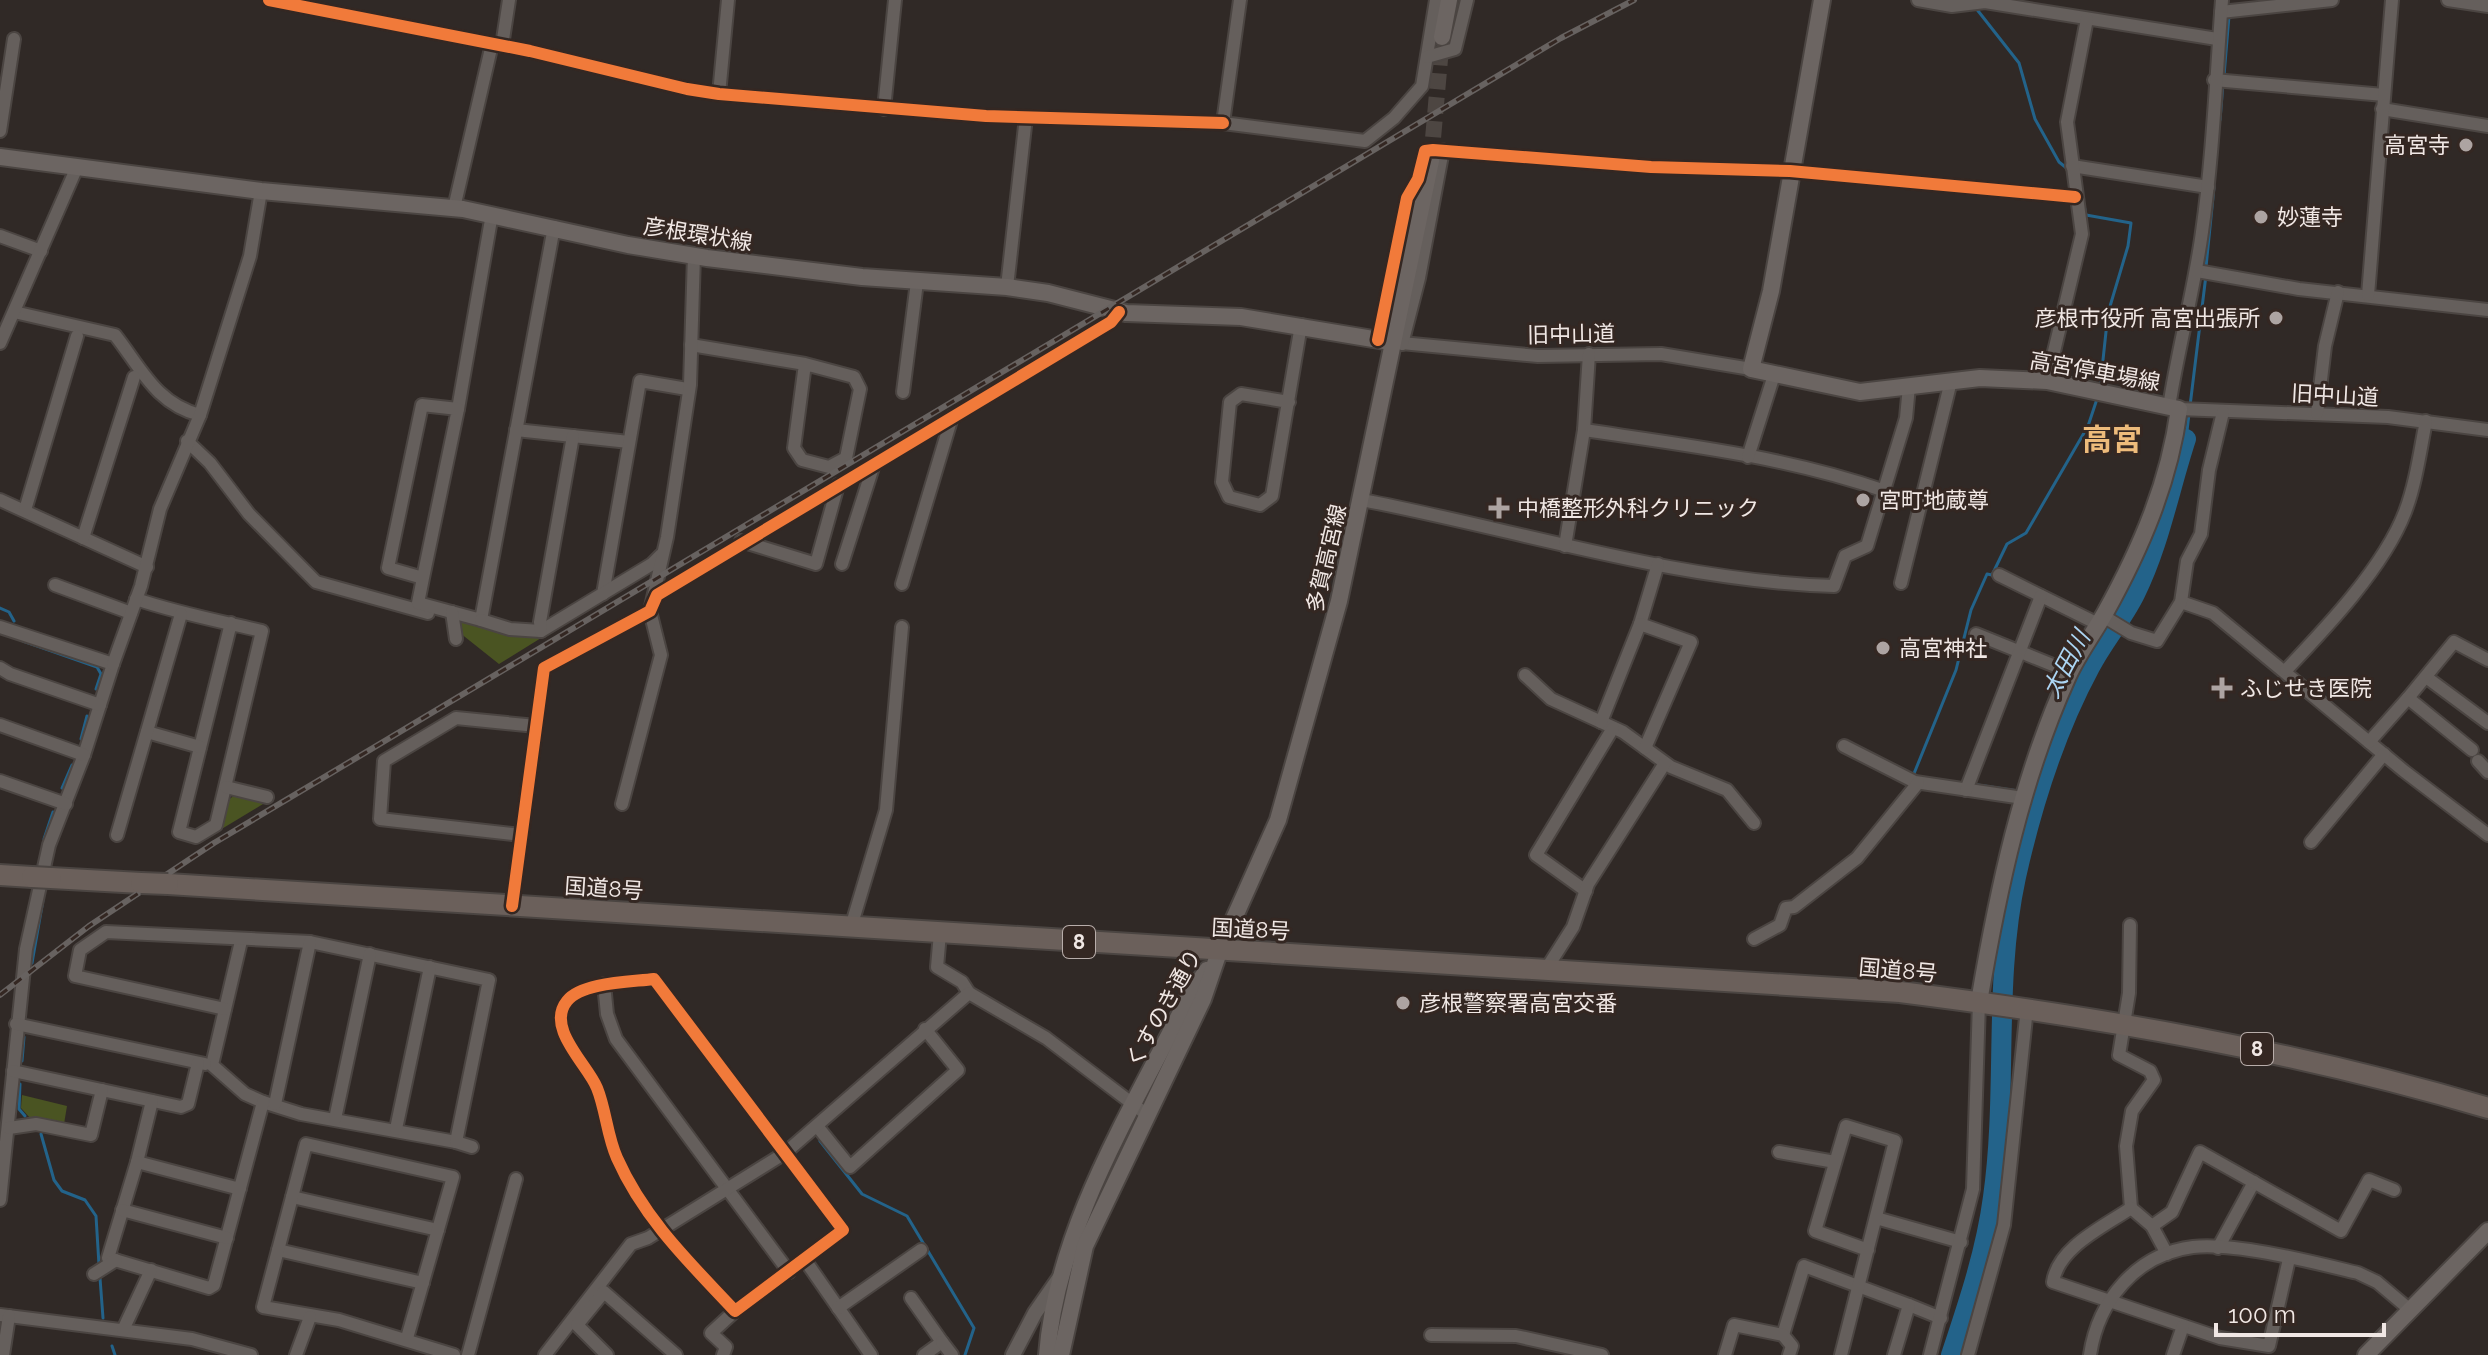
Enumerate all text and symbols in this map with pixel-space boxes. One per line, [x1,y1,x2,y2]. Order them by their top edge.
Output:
place label: 高宮寺 [2384,132,2450,158]
marker: 高宮寺 [2457,136,2475,154]
place label: 妙蓮寺 [2277,204,2343,230]
marker: 妙蓮寺 [2252,208,2270,226]
street label: 彦根環状線 [642,213,754,255]
place label: 彦根市役所 高宮出張所 [2034,305,2260,331]
marker: 彦根市役所 高宮出張所 [2267,309,2285,327]
street label: 旧中山道 [1527,320,1615,348]
street label: 高宮停車場線 [2028,347,2162,395]
street label: 旧中山道 [2290,380,2380,410]
district label: 高宮 [2082,422,2142,457]
place label: 宮町地蔵尊 [1879,487,1989,513]
marker: 宮町地蔵尊 [1854,491,1872,509]
place label: 中橋整形外科クリニック [1517,495,1759,521]
marker: 中橋整形外科クリニック [1488,497,1510,519]
street label: 多賀高宮線 [1301,501,1351,615]
water label: 太田川 [2036,623,2097,703]
place label: 高宮神社 [1899,635,1987,661]
marker: 高宮神社 [1874,639,1892,657]
place label: ふじせき医院 [2240,675,2372,701]
marker: ふじせき医院 [2211,677,2233,699]
street label: 国道8号 [564,872,644,904]
street label: 国道8号 [1211,914,1291,944]
road number: 8 [1063,926,1095,958]
street label: くすのき通り [1120,944,1206,1072]
street label: 国道8号 [1857,954,1939,986]
place label: 彦根警察署高宮交番 [1419,990,1617,1016]
marker: 彦根警察署高宮交番 [1394,994,1412,1012]
road number: 8 [2241,1033,2273,1065]
scale bar [2216,1287,2384,1337]
text: 100 m [2228,1300,2296,1329]

